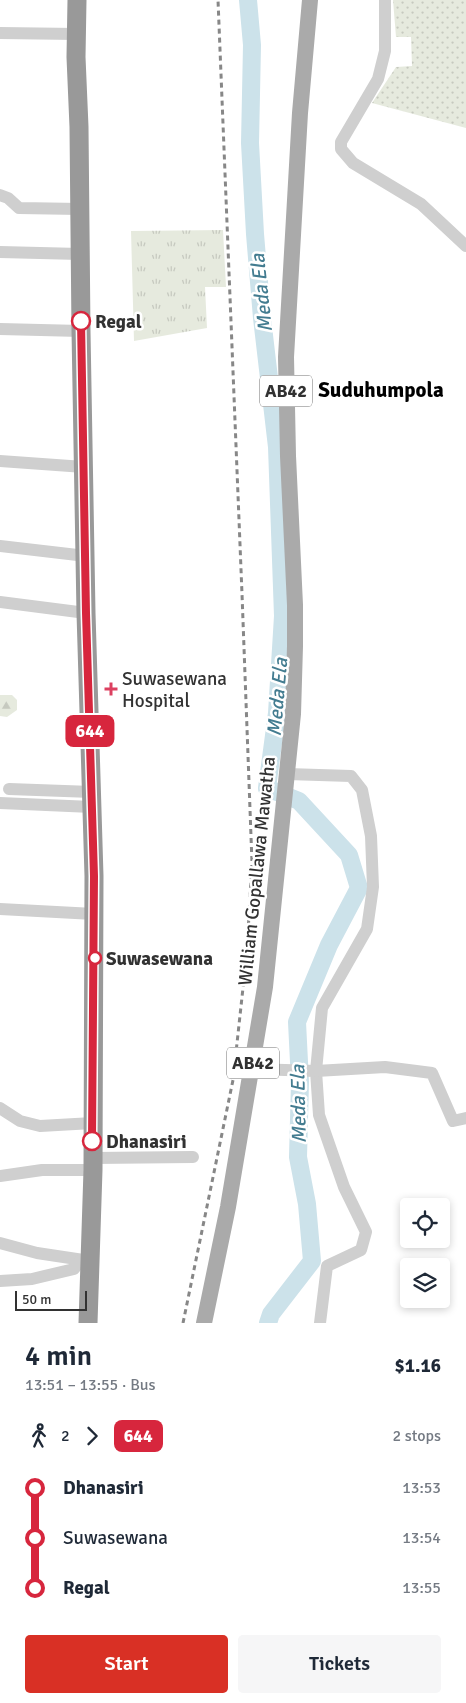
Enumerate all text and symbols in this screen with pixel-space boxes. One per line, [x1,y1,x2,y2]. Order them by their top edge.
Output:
water label: Meda Ela [245,252,278,333]
place label: Regal [95,310,142,334]
marker: Regal [71,311,91,331]
road number: AB42 [260,376,312,406]
district label: Suduhumpola [318,377,444,403]
water label: Meda Ela [262,656,293,737]
place label: Suwasewana Hospital [122,667,227,713]
marker: Suwasewana Hospital [104,682,118,696]
line badge: 644 [61,715,119,747]
text: 644 [75,720,105,742]
street label: William Gopallawa Mawatha [233,755,281,987]
place label: Suwasewana [106,947,213,971]
marker: Suwasewana [88,951,102,965]
road number: AB42 [227,1048,279,1078]
water label: Meda Ela [285,1064,312,1144]
place label: Dhanasiri [106,1130,187,1154]
marker: Dhanasiri [82,1131,102,1151]
map controls [400,1198,450,1308]
button: locate [400,1198,450,1248]
button: layers [400,1258,450,1308]
scale bar [15,1288,88,1311]
text: 50 m [22,1291,51,1308]
text: 4 min [25,1339,92,1373]
text: $1.16 [395,1354,441,1378]
text: 13:51 – 13:55 · Bus [25,1375,156,1395]
icon: walk [25,1422,53,1450]
icon: forward [78,1422,106,1450]
text: 644 [124,1425,153,1447]
text: 2 [61,1426,70,1446]
text: 2 stops [393,1426,441,1446]
text: Dhanasiri [63,1476,144,1500]
text: 13:53 [402,1478,441,1498]
text: Suwasewana [63,1526,168,1550]
text: 13:54 [402,1528,441,1548]
text: Regal [63,1576,110,1600]
text: 13:55 [402,1578,441,1598]
button: Start [25,1635,228,1693]
button: Tickets [238,1635,441,1693]

